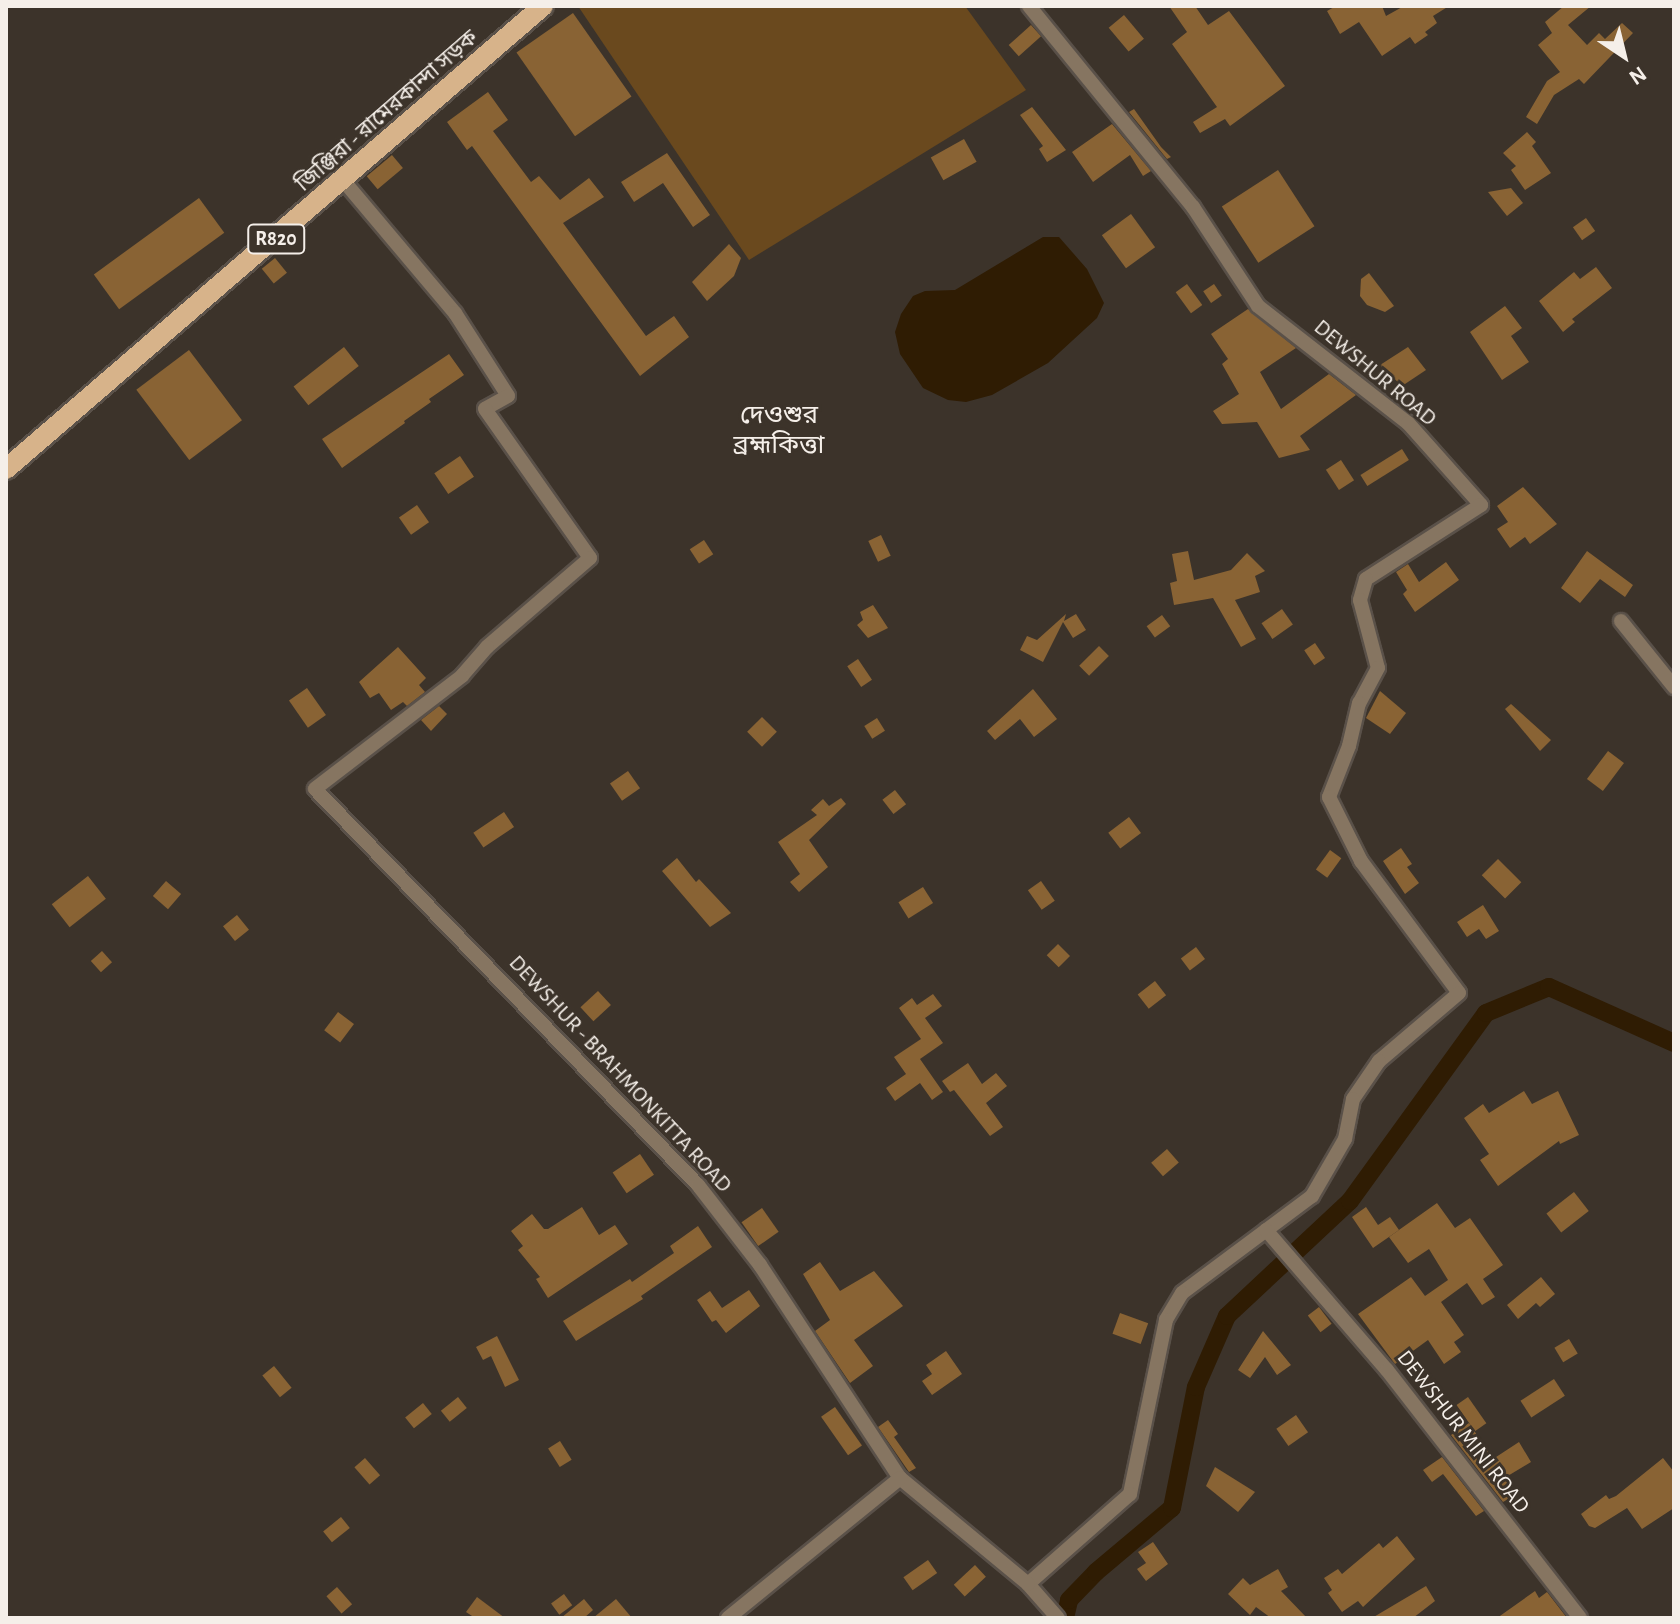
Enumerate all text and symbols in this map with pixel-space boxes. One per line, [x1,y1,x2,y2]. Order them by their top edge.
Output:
north arrow [1584,16,1664,96]
street label: জিঞ্জিরা - রামেরকান্দা সড়ক [290,25,484,197]
text: N [1625,62,1650,89]
road number: R820 [246,223,306,255]
street label: DEWSHUR ROAD [1308,314,1442,432]
district label: দেওশুর ব্রহ্মকিত্তা [734,400,824,462]
street label: DEWSHUR - BRAHMONKITTA ROAD [503,950,737,1198]
street label: DEWSHUR MINI ROAD [1391,1345,1535,1519]

